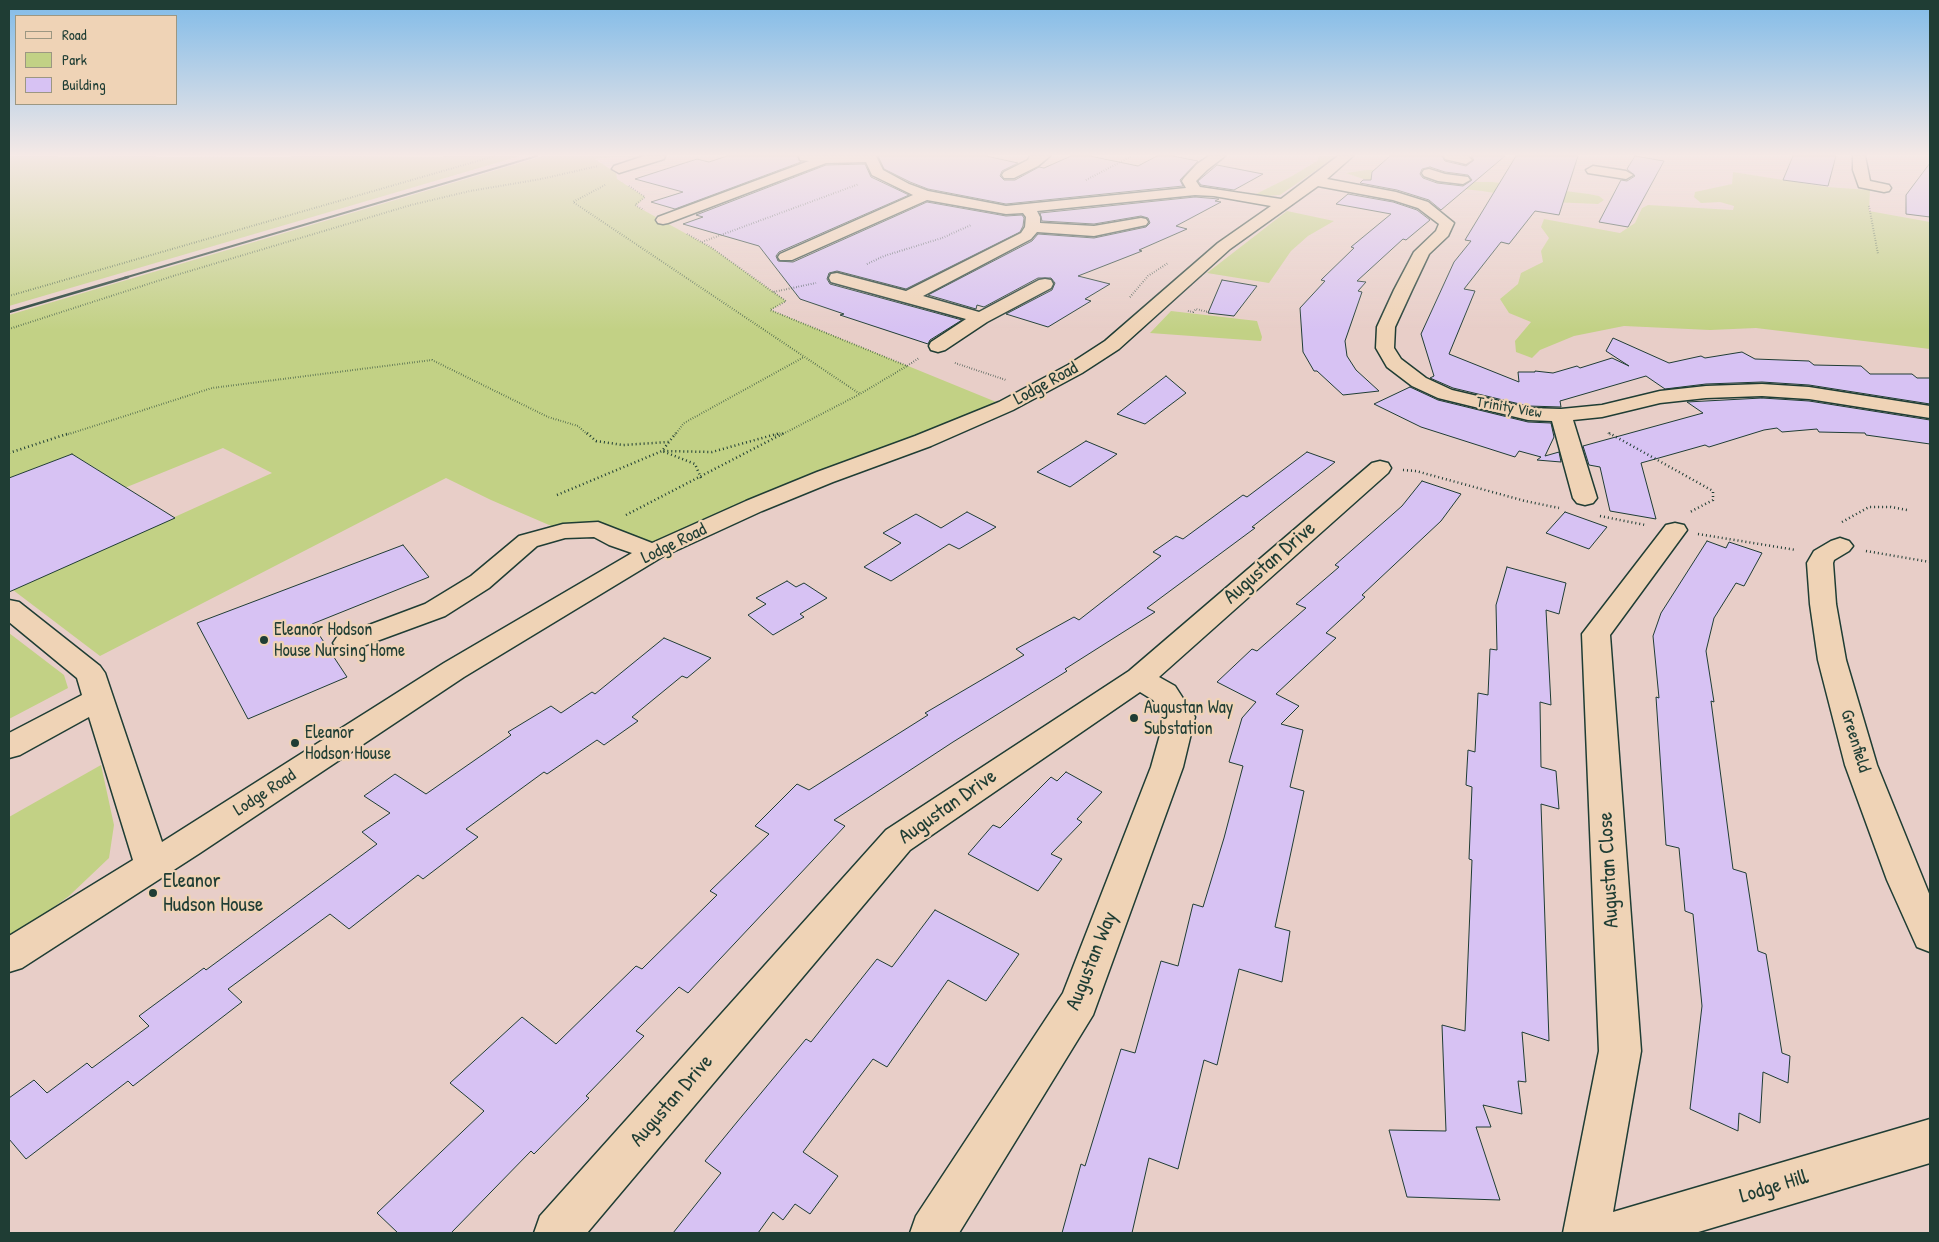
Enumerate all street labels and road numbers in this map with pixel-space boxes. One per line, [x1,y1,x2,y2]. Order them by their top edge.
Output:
street label: Lodge Road [1010,358,1082,410]
street label: Trinity View [1475,393,1543,423]
street label: Augustan Drive [1219,516,1321,610]
street label: Lodge Road [638,519,710,569]
street label: Greenfield [1835,707,1875,775]
street label: Augustan Drive [894,764,1002,850]
street label: Lodge Road [230,765,300,821]
street label: Augustan Close [1593,811,1625,929]
street label: Augustan Way [1061,908,1123,1014]
street label: Augustan Drive [625,1050,719,1152]
street label: Lodge Hill [1737,1165,1811,1209]

